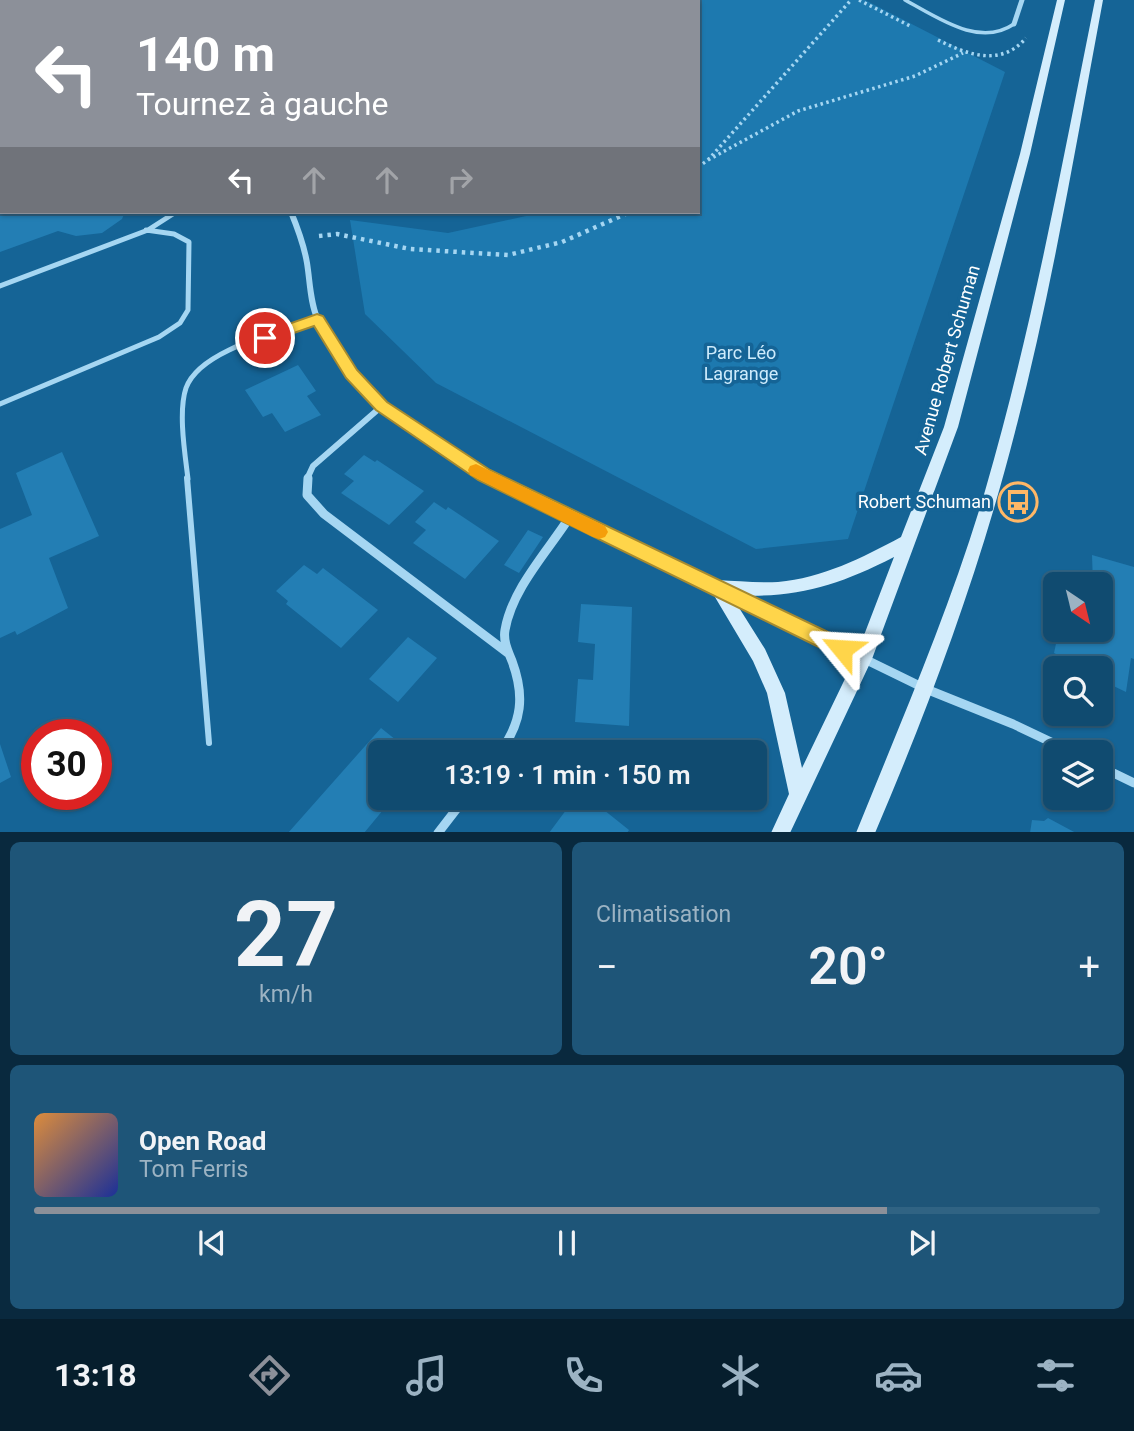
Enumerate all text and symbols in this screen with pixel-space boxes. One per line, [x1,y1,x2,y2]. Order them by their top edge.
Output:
text: 140 m [136,26,275,83]
icon: left [21,28,112,119]
text: Tournez à gauche [136,85,388,123]
icon: left [222,161,260,199]
icon: ahead [295,161,333,199]
icon: ahead [368,161,406,199]
icon: right [441,161,479,199]
street label: Avenue Robert Schuman [909,262,984,457]
pin [235,308,295,368]
icon: arrive [246,319,284,357]
park label: Parc Léo Lagrange [704,342,778,384]
bus stop icon: Robert Schuman [997,481,1039,523]
place label: Robert Schuman [858,491,991,512]
north arrow [1043,572,1113,642]
map controls [1043,572,1113,810]
position arrow [805,612,879,686]
button: search [1043,656,1113,726]
speed limit sign: 30 [21,719,112,810]
button: layers [1043,740,1113,810]
text: 13:19 · 1 min · 150 m [444,760,691,790]
text: 27 [234,882,338,988]
text: Climatisation [596,901,731,928]
text: 20° [808,936,888,997]
text: − [596,945,618,989]
text: + [1078,945,1100,989]
text: km/h [259,981,313,1008]
text: Open Road [139,1126,267,1156]
text: Tom Ferris [139,1156,248,1183]
icon: previous [193,1224,231,1262]
icon: pause [548,1224,586,1262]
icon: next [903,1224,941,1262]
icon: directions [245,1351,294,1400]
icon: music [402,1351,451,1400]
icon: phone [559,1351,608,1400]
icon: climate [716,1351,765,1400]
icon: car [874,1351,923,1400]
icon: filters [1031,1351,1080,1400]
text: 13:18 [54,1356,137,1394]

